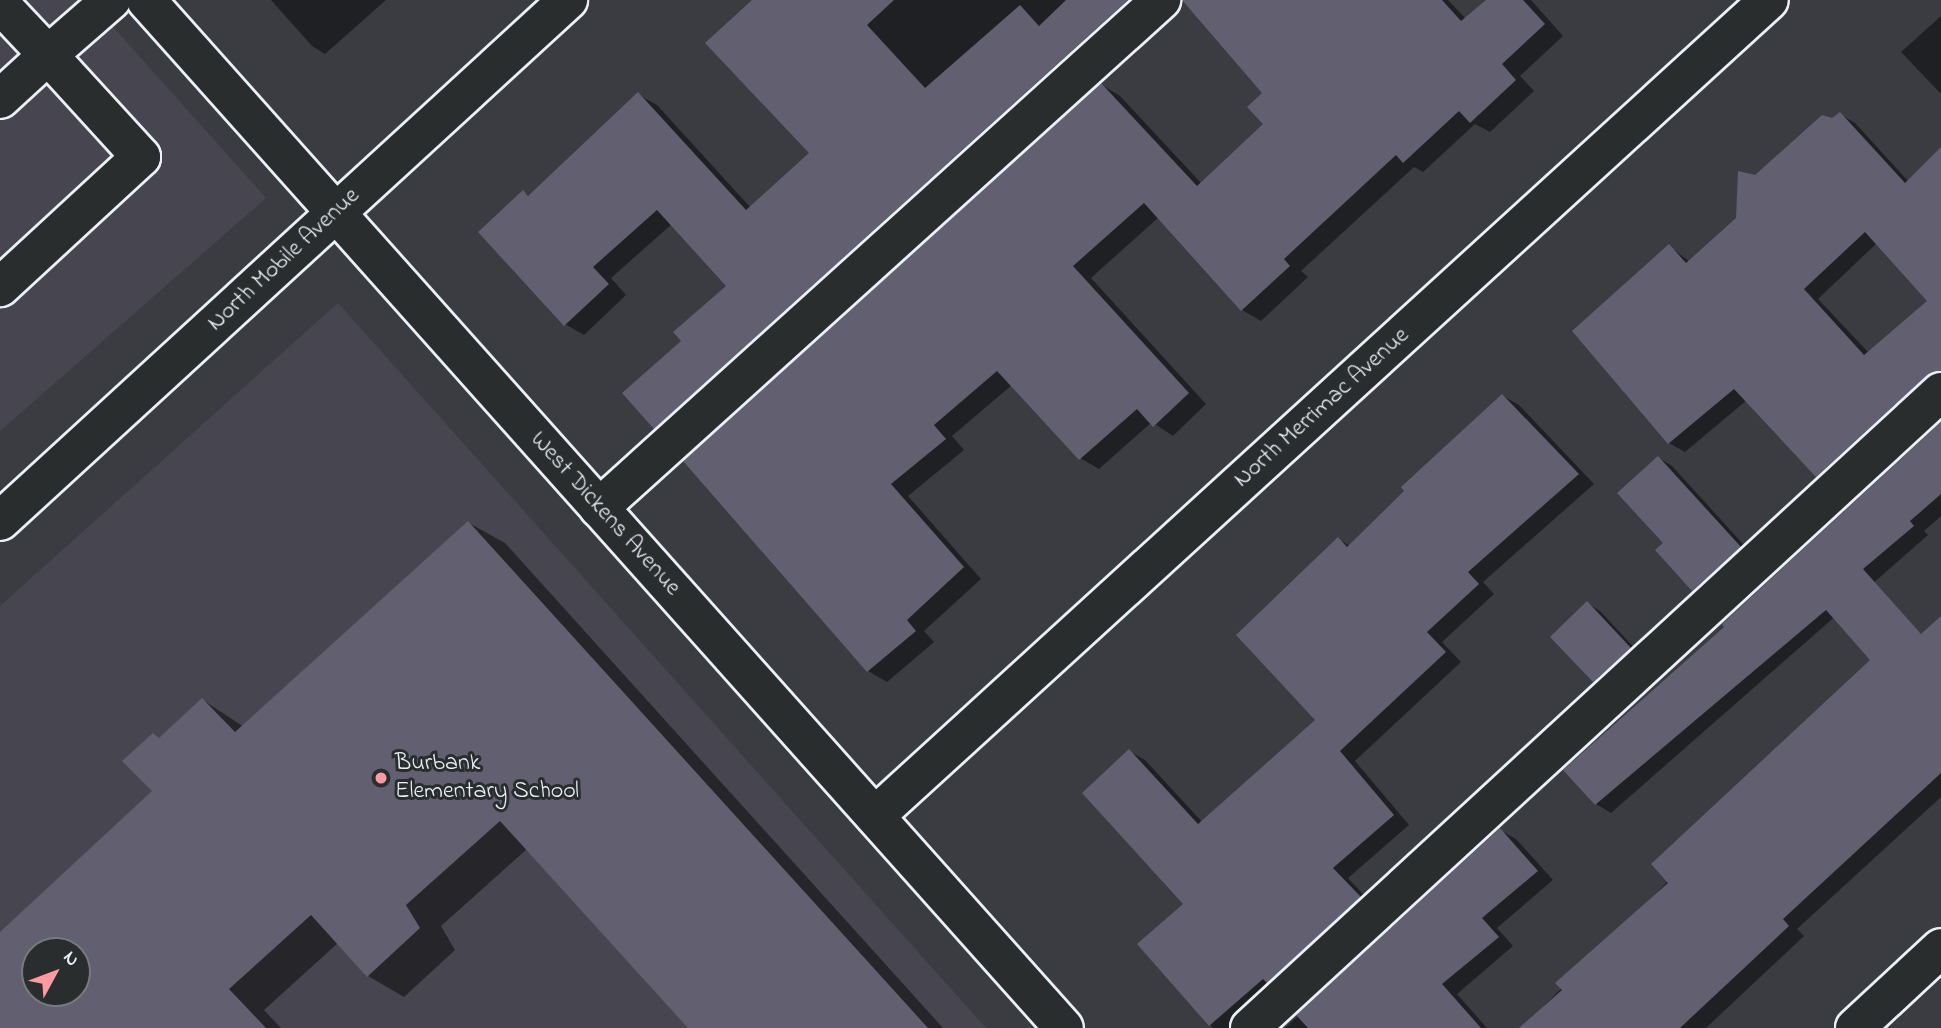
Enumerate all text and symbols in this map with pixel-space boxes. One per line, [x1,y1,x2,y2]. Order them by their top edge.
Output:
street label: North Mobile Avenue [202,182,366,338]
street label: North Merrimac Avenue [1228,322,1416,494]
street label: West Dickens Avenue [524,426,686,602]
place label: Burbank Elementary School [395,750,579,806]
marker: Burbank Elementary School [373,770,389,786]
north arrow [21,937,91,1007]
text: N [56,946,85,973]

